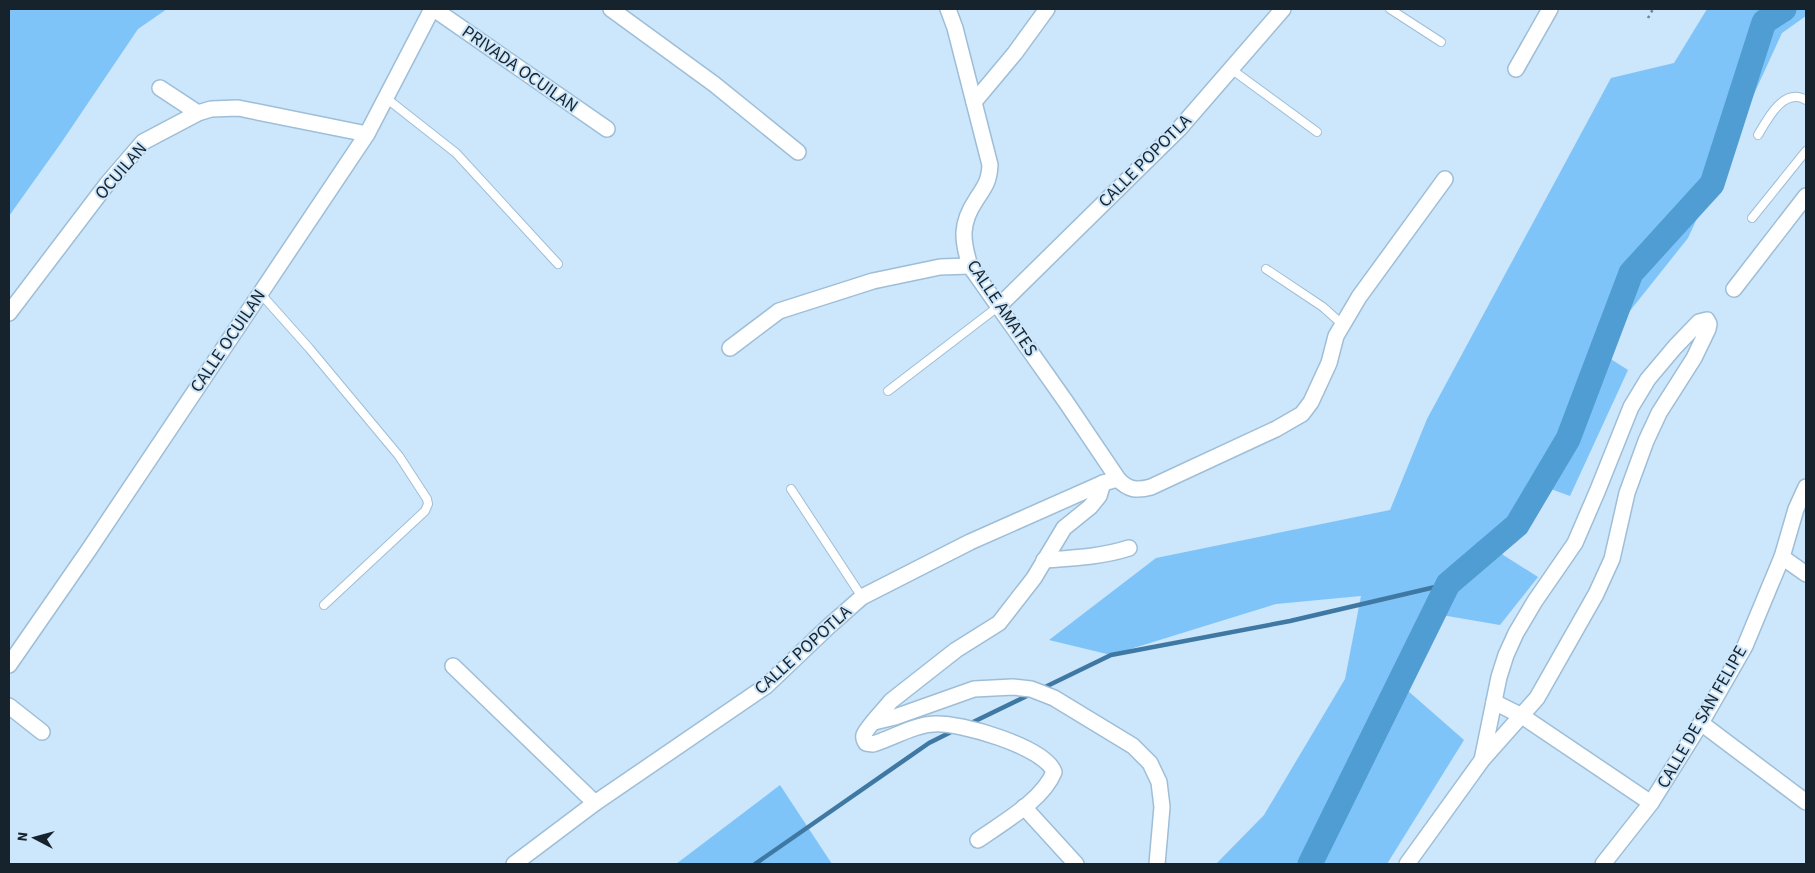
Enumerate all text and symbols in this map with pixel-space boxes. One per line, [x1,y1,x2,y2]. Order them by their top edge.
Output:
street label: PRIVADA OCUILAN [457,20,583,118]
street label: CALLE POPOTLA [1093,109,1197,213]
street label: OCUILAN [89,137,153,205]
street label: CALLE AMATES [961,255,1043,361]
street label: CALLE OCUILAN [184,285,272,397]
street label: CALLE POPOTLA [749,600,857,700]
street label: CALLE DE SAN FELIPE [1651,641,1753,793]
north arrow [10,813,60,863]
text: N [13,831,33,842]

